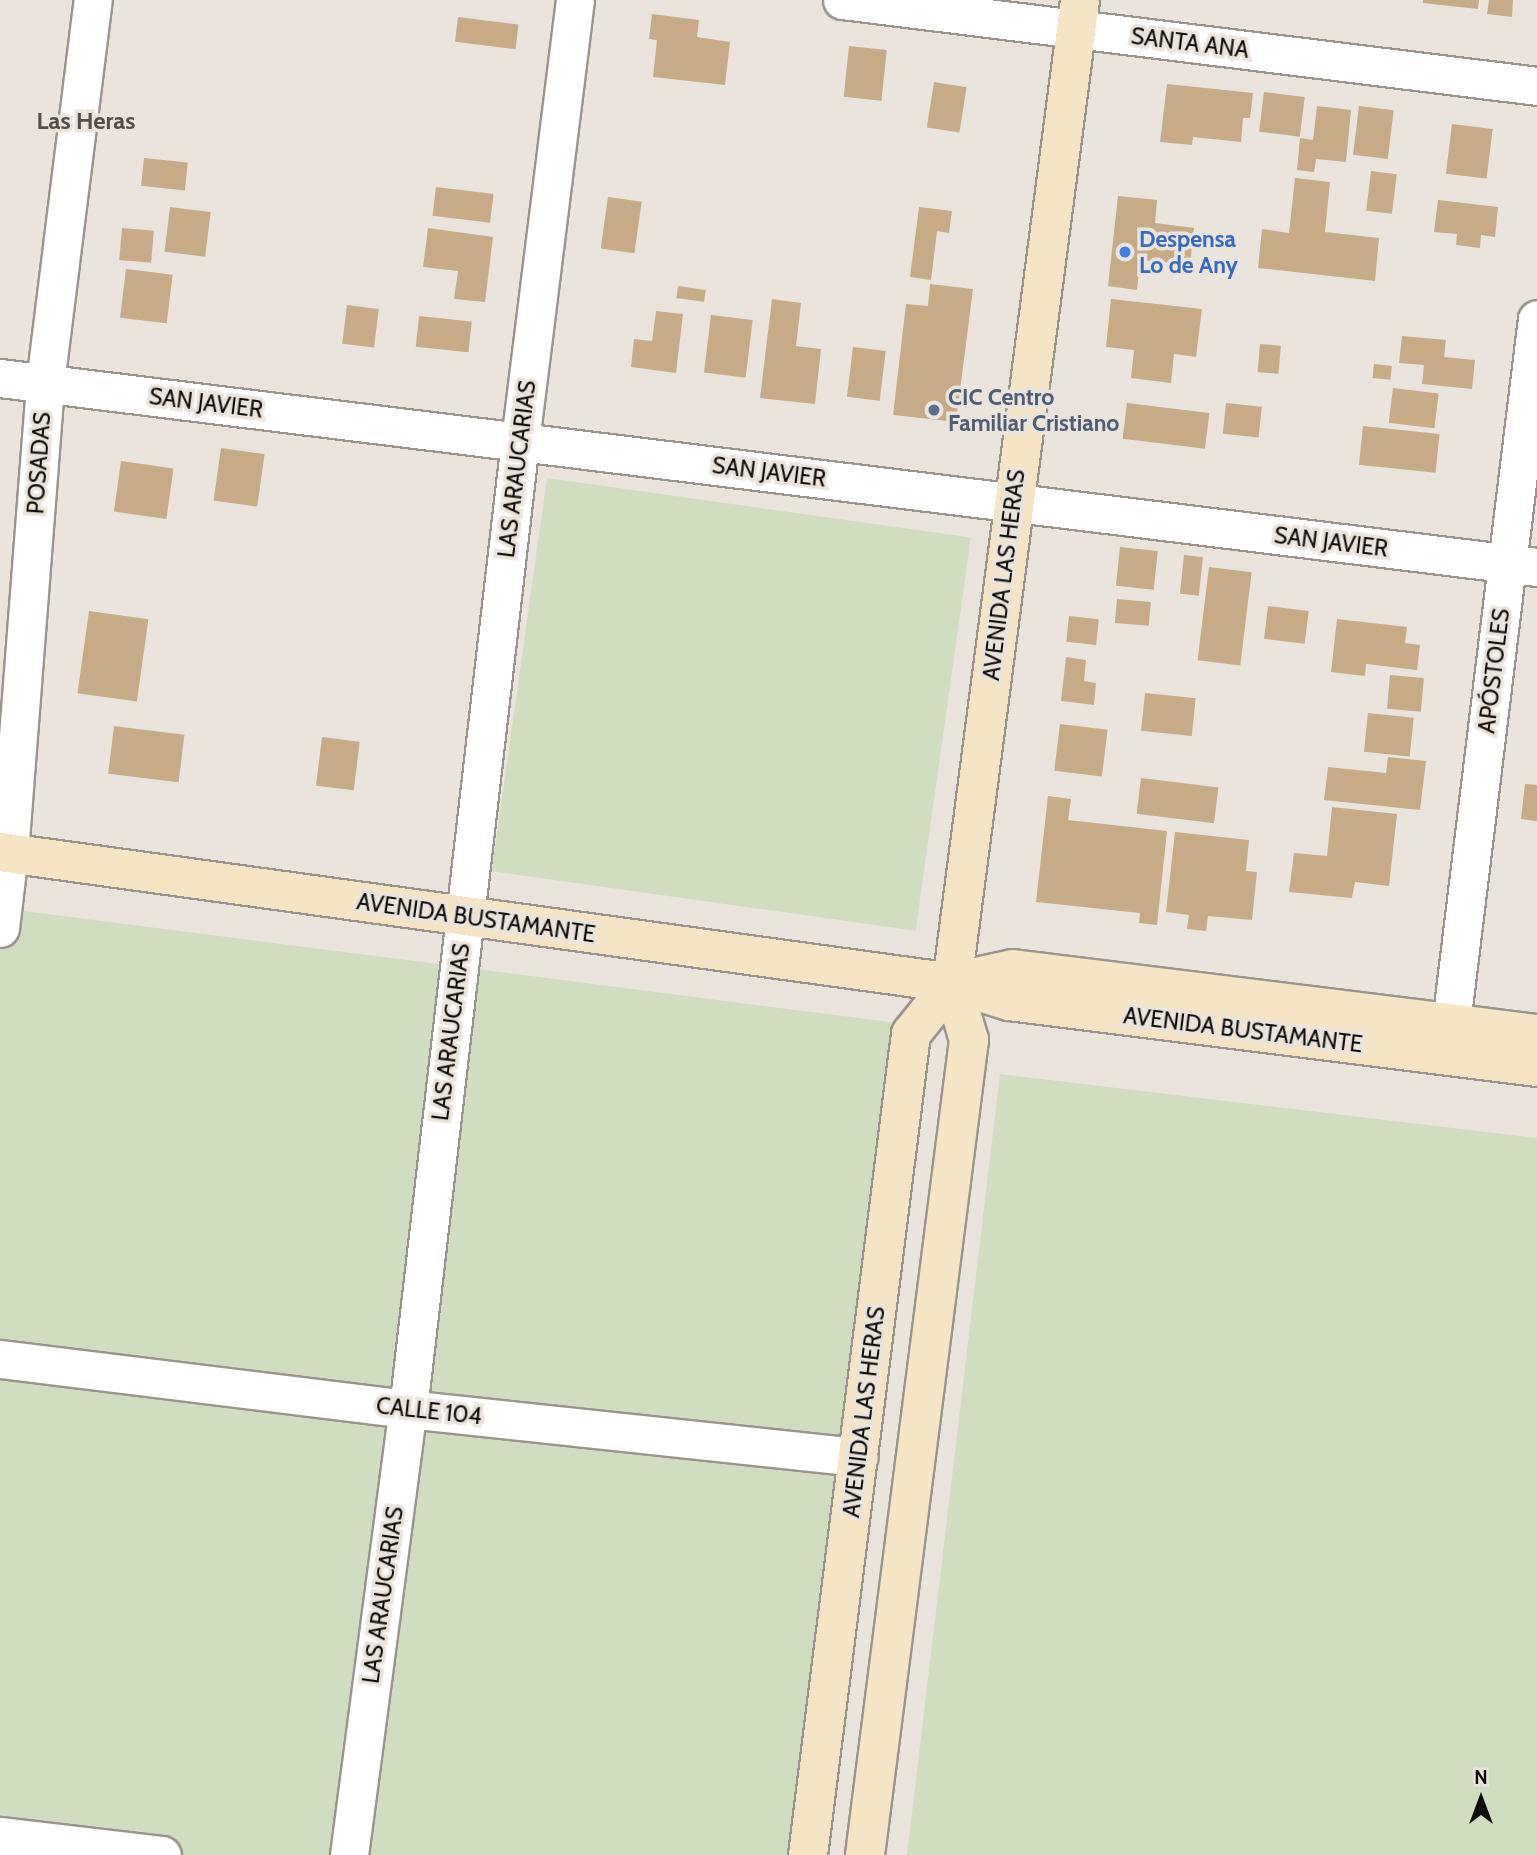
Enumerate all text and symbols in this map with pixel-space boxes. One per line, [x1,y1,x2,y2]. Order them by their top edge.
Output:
street label: SANTA ANA [1129,22,1251,64]
district label: Las Heras [37,107,135,135]
place label: Despensa Lo de Any [1139,225,1238,279]
marker: Despensa Lo de Any [1117,244,1133,260]
street label: LAS ARAUCARIAS [492,379,542,559]
street label: SAN JAVIER [148,382,264,424]
place label: CIC Centro Familiar Cristiano [948,383,1119,437]
marker: CIC Centro Familiar Cristiano [926,402,942,418]
street label: POSADAS [22,411,56,515]
street label: SAN JAVIER [711,451,827,493]
street label: AVENIDA LAS HERAS [977,468,1031,682]
street label: SAN JAVIER [1273,521,1389,563]
street label: APÓSTOLES [1473,607,1515,735]
street label: AVENIDA BUSTAMANTE [355,888,597,948]
street label: LAS ARAUCARIAS [426,942,476,1122]
street label: AVENIDA BUSTAMANTE [1122,1002,1364,1058]
street label: AVENIDA LAS HERAS [837,1305,891,1519]
street label: CALLE 104 [375,1392,483,1430]
street label: LAS ARAUCARIAS [357,1505,409,1685]
north arrow [1446,1764,1516,1834]
text: N [1474,1766,1488,1789]

